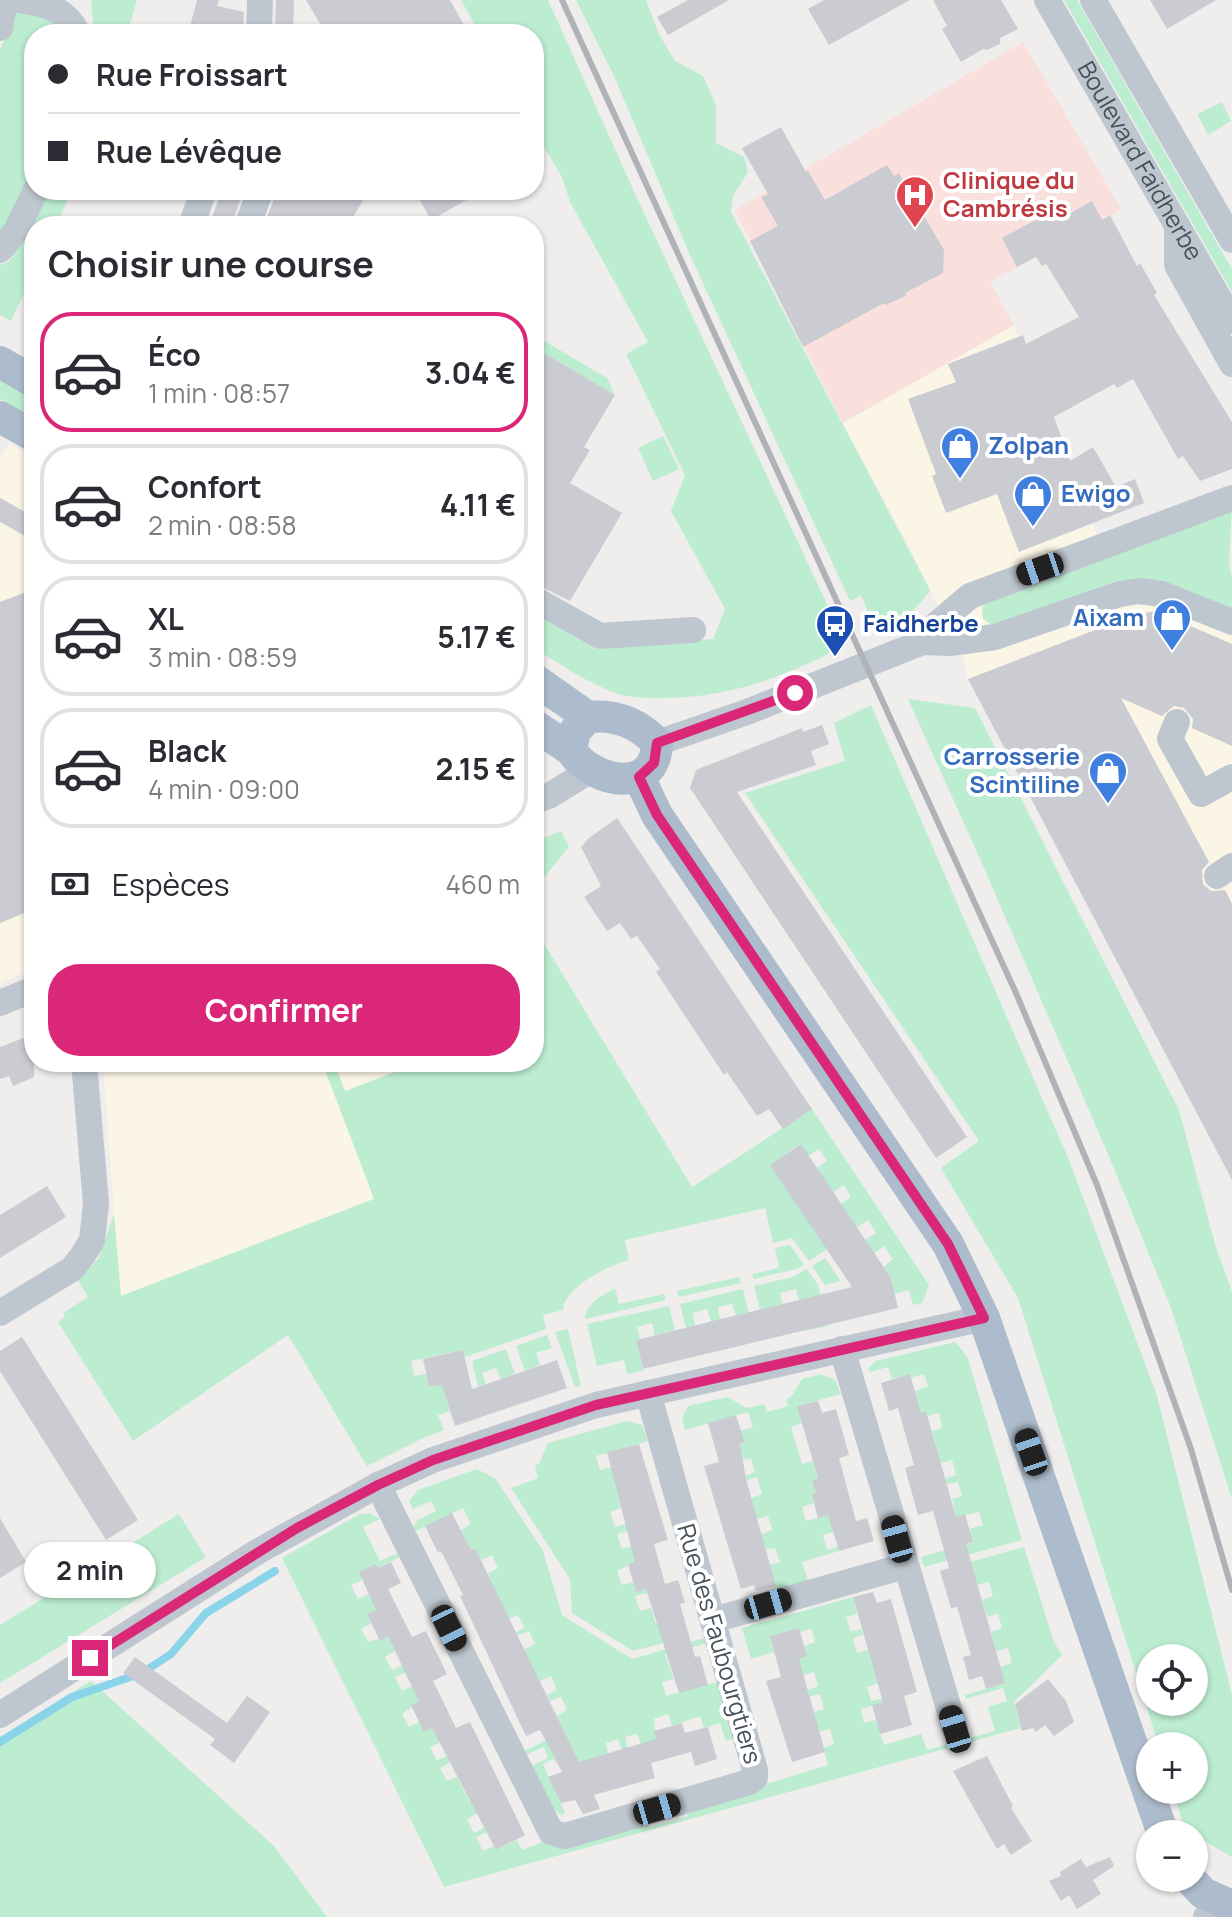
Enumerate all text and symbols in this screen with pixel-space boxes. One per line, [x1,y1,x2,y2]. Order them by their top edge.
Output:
text: Rue Froissart [96,54,288,95]
street label: Boulevard Faidherbe [1071,55,1212,266]
text: Rue Lévêque [96,131,282,172]
place label: Clinique du Cambrésis [943,163,1075,224]
hospital icon: Clinique du Cambrésis [894,174,936,229]
text: Choisir une course [48,239,374,288]
text: Éco [148,334,201,375]
icon: car [52,336,124,408]
text: 3.04 € [425,352,516,393]
text: 1 min · 08:57 [148,375,290,411]
shop icon: Zolpan [939,425,981,480]
place label: Zolpan [988,428,1069,461]
text: Confort [148,466,262,507]
icon: car [52,468,124,540]
shop icon: Ewigo [1012,473,1054,528]
place label: Ewigo [1061,476,1131,509]
text: 4.11 € [440,484,516,525]
text: 2 min · 08:58 [148,507,297,543]
car [1013,550,1067,588]
shop icon: Aixam [1151,597,1193,652]
text: XL [148,598,184,639]
icon: car [52,600,124,672]
place label: Aixam [1073,600,1144,633]
bus stop icon: Faidherbe [814,603,856,658]
place label: Faidherbe [863,606,979,639]
text: 5.17 € [437,616,516,657]
text: 3 min · 08:59 [148,639,297,675]
route start [777,675,813,711]
text: Black [148,730,226,771]
icon: car [52,732,124,804]
place label: Carrosserie Scintiline [944,739,1080,800]
text: 2.15 € [435,748,516,789]
shop icon: Carrosserie Scintiline [1087,750,1129,805]
text: 4 min · 09:00 [148,771,300,807]
icon: cash [48,862,92,906]
text: Espèces [112,864,230,905]
text: 460 m [445,866,520,902]
button: Confirmer [48,964,520,1056]
car [1012,1425,1050,1479]
car [879,1513,915,1565]
street label: Rue des Faubourgtiers [670,1520,770,1767]
callout: 2 min [24,1542,156,1598]
text: 2 min [56,1552,124,1588]
car [742,1586,794,1622]
car [428,1601,470,1655]
route end [72,1640,108,1676]
map controls [1136,1644,1208,1892]
button: locate [1136,1644,1208,1716]
car [937,1703,973,1755]
button: + [1136,1732,1208,1804]
car [631,1791,683,1827]
button: − [1136,1820,1208,1892]

